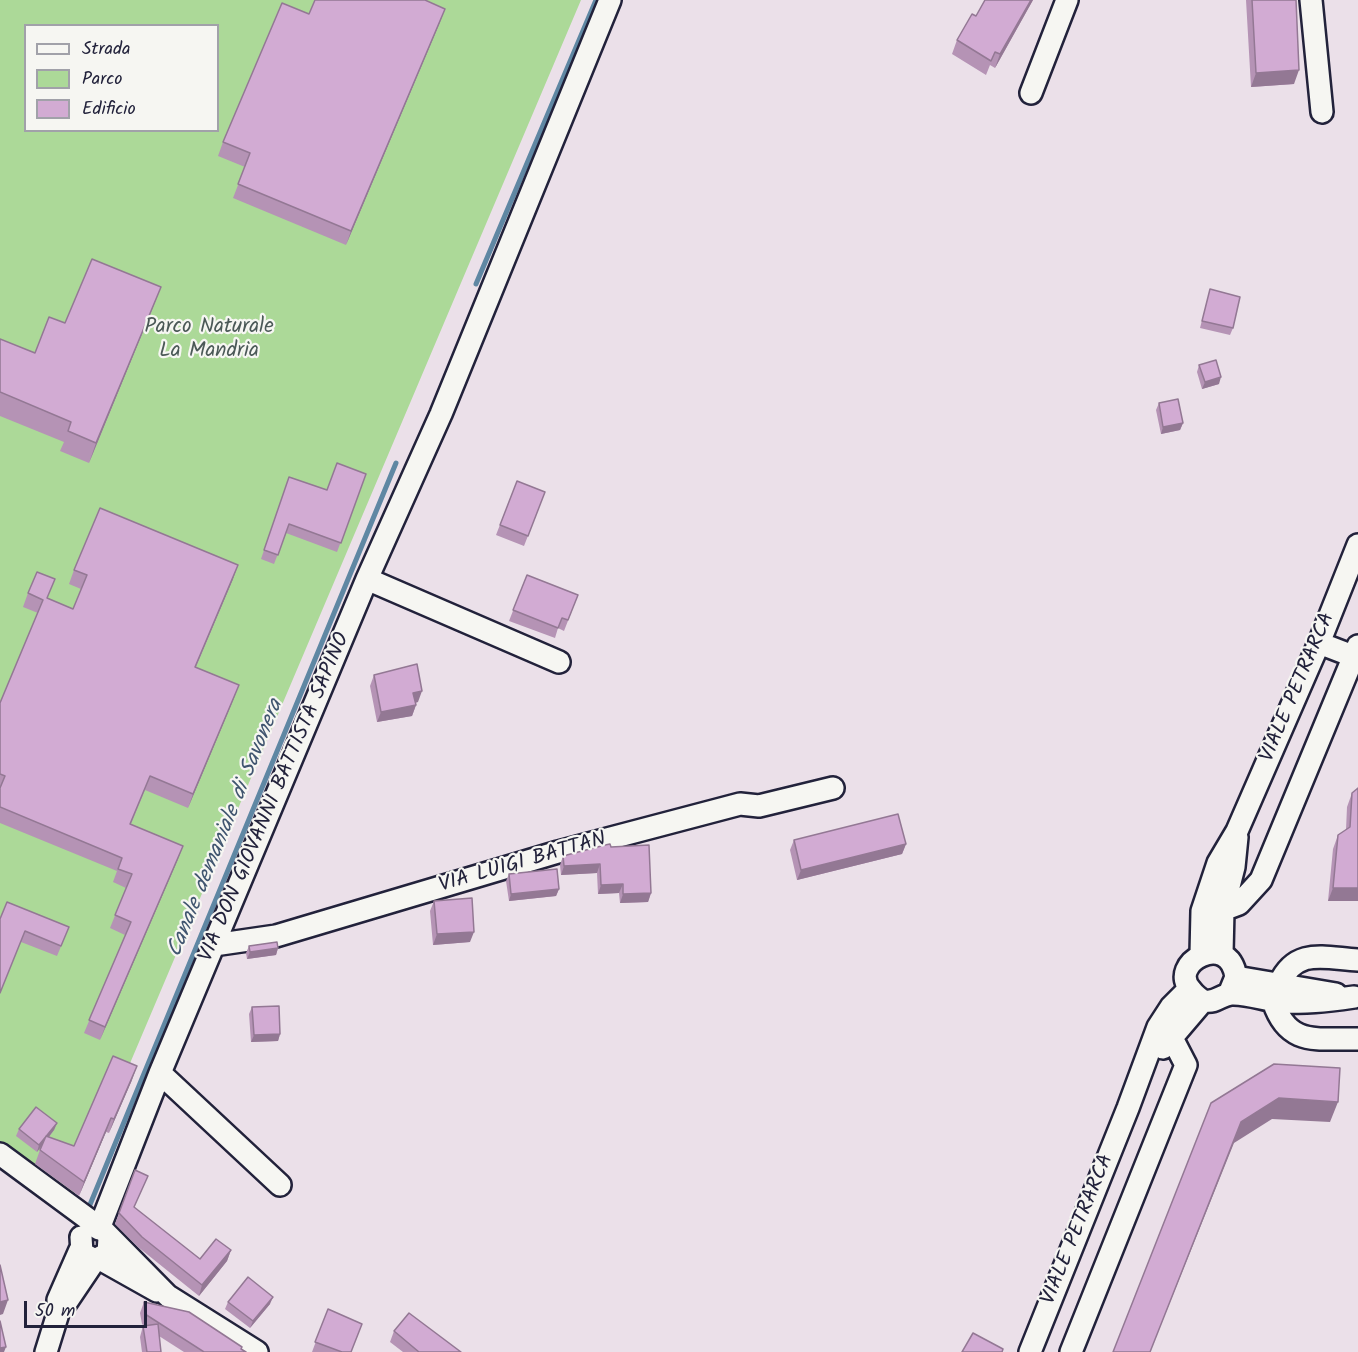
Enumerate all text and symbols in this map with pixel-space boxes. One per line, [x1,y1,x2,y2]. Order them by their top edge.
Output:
legend [24,24,219,132]
text: Strada [82,35,130,64]
text: Parco [82,65,122,94]
text: Edificio [82,95,136,124]
park label: Parco Naturale La Mandria [144,315,274,365]
street label: VIALE PETRARCA [1256,609,1342,767]
street label: VIA DON GIOVANNI BATTISTA SAPINO [195,630,357,966]
water label: Canale demaniale di Savonera [163,696,291,962]
street label: VIA LUIGI BATTAN [436,828,610,900]
street label: VIALE PETRARCA [1037,1151,1121,1309]
scale bar [27,1289,150,1327]
text: 50 m [35,1297,75,1326]

